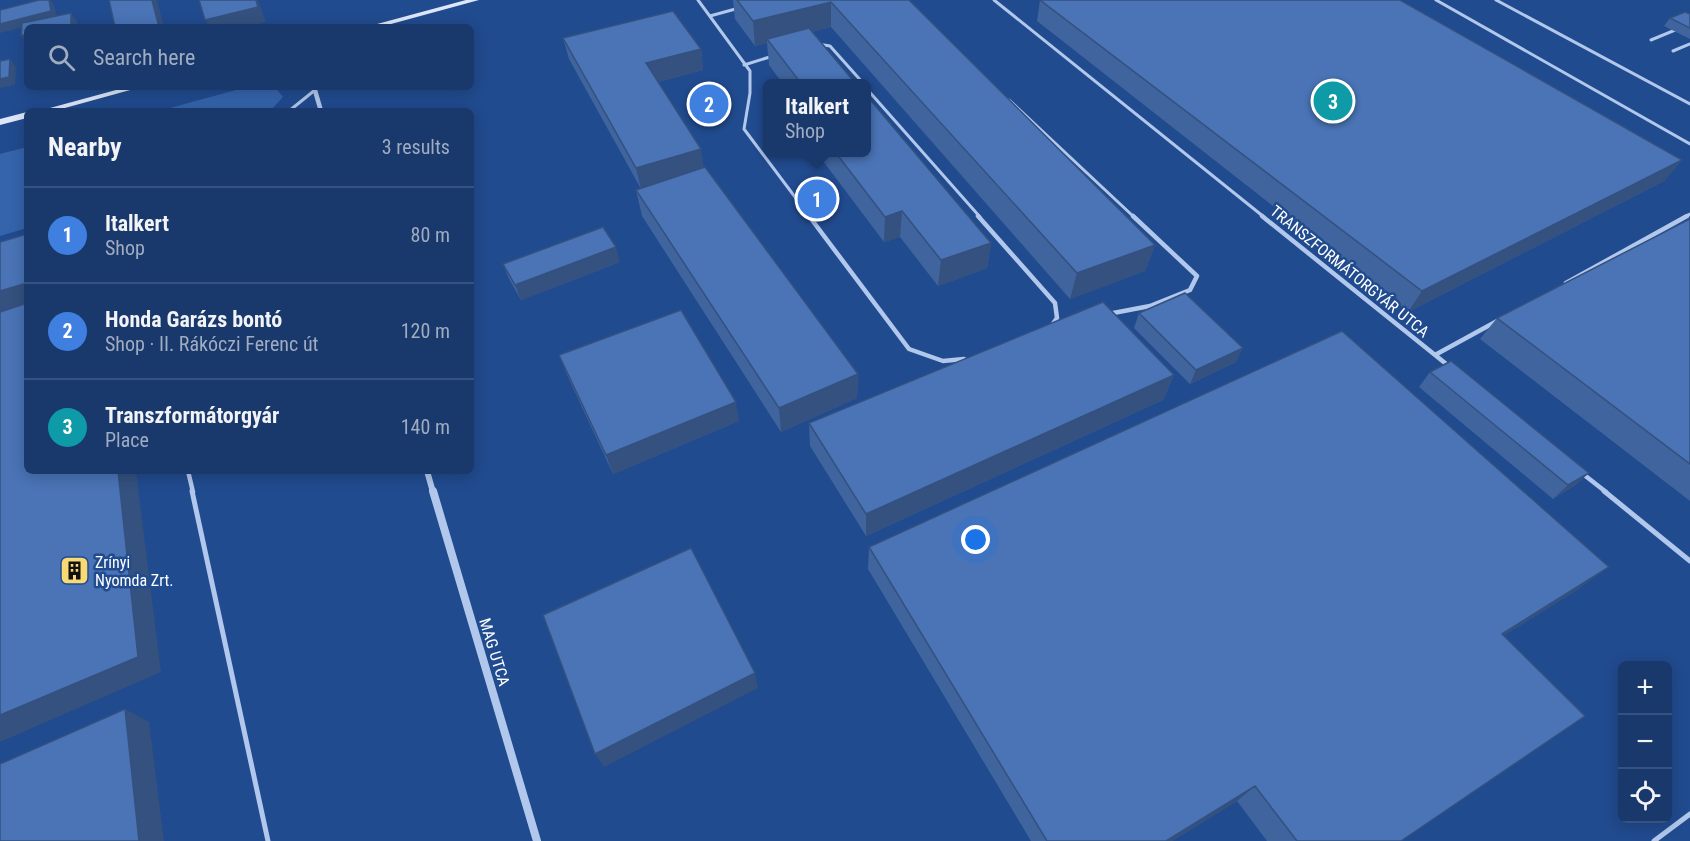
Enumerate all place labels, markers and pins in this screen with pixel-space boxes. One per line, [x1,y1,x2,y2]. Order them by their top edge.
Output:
pin: 3 [1314,78,1352,124]
pin: 2 [690,82,728,126]
pin: 1 [798,176,836,222]
place label: Zrínyi Nyomda Zrt. [95,553,173,590]
building icon: Zrínyi Nyomda Zrt. [58,555,90,587]

